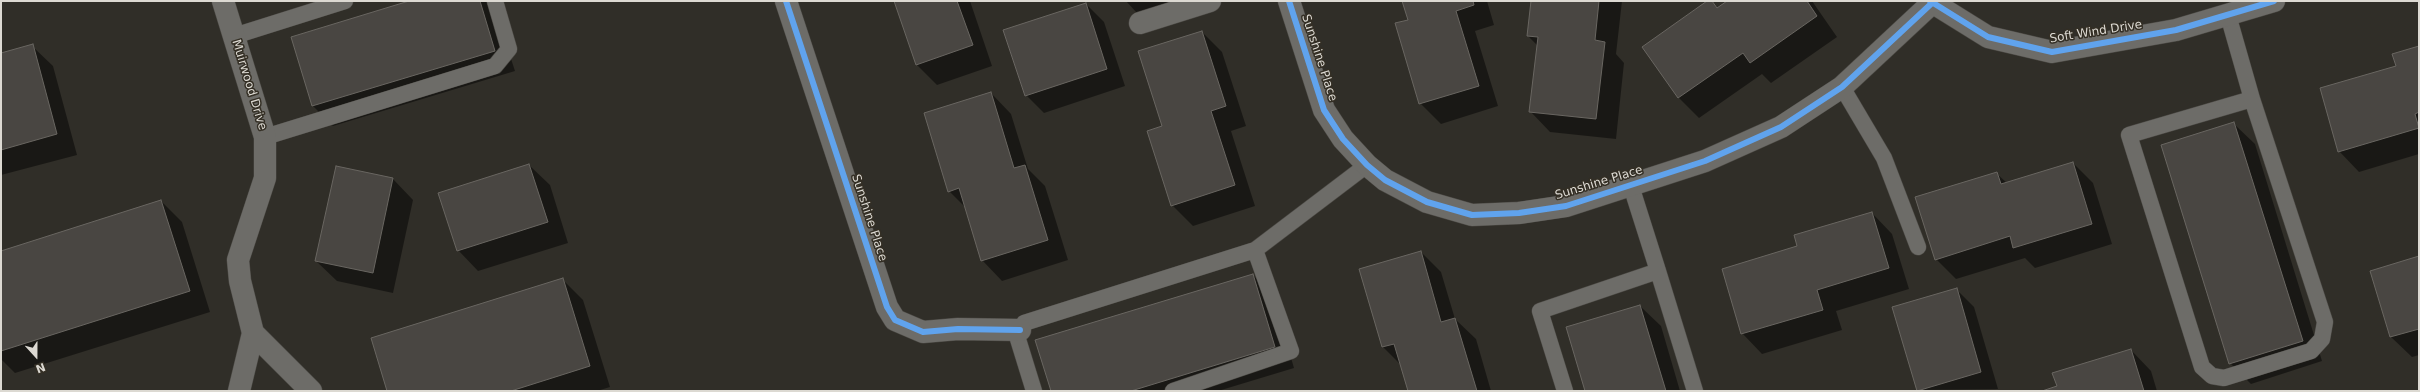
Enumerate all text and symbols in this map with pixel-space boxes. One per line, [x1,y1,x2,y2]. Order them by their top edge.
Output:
street label: Sunshine Place [1298,13,1340,103]
street label: Soft Wind Drive [2049,18,2143,46]
street label: Muirwood Drive [228,38,270,132]
street label: Sunshine Place [1554,163,1644,203]
street label: Sunshine Place [848,173,890,263]
north arrow [16,336,56,376]
text: N [34,360,47,375]

